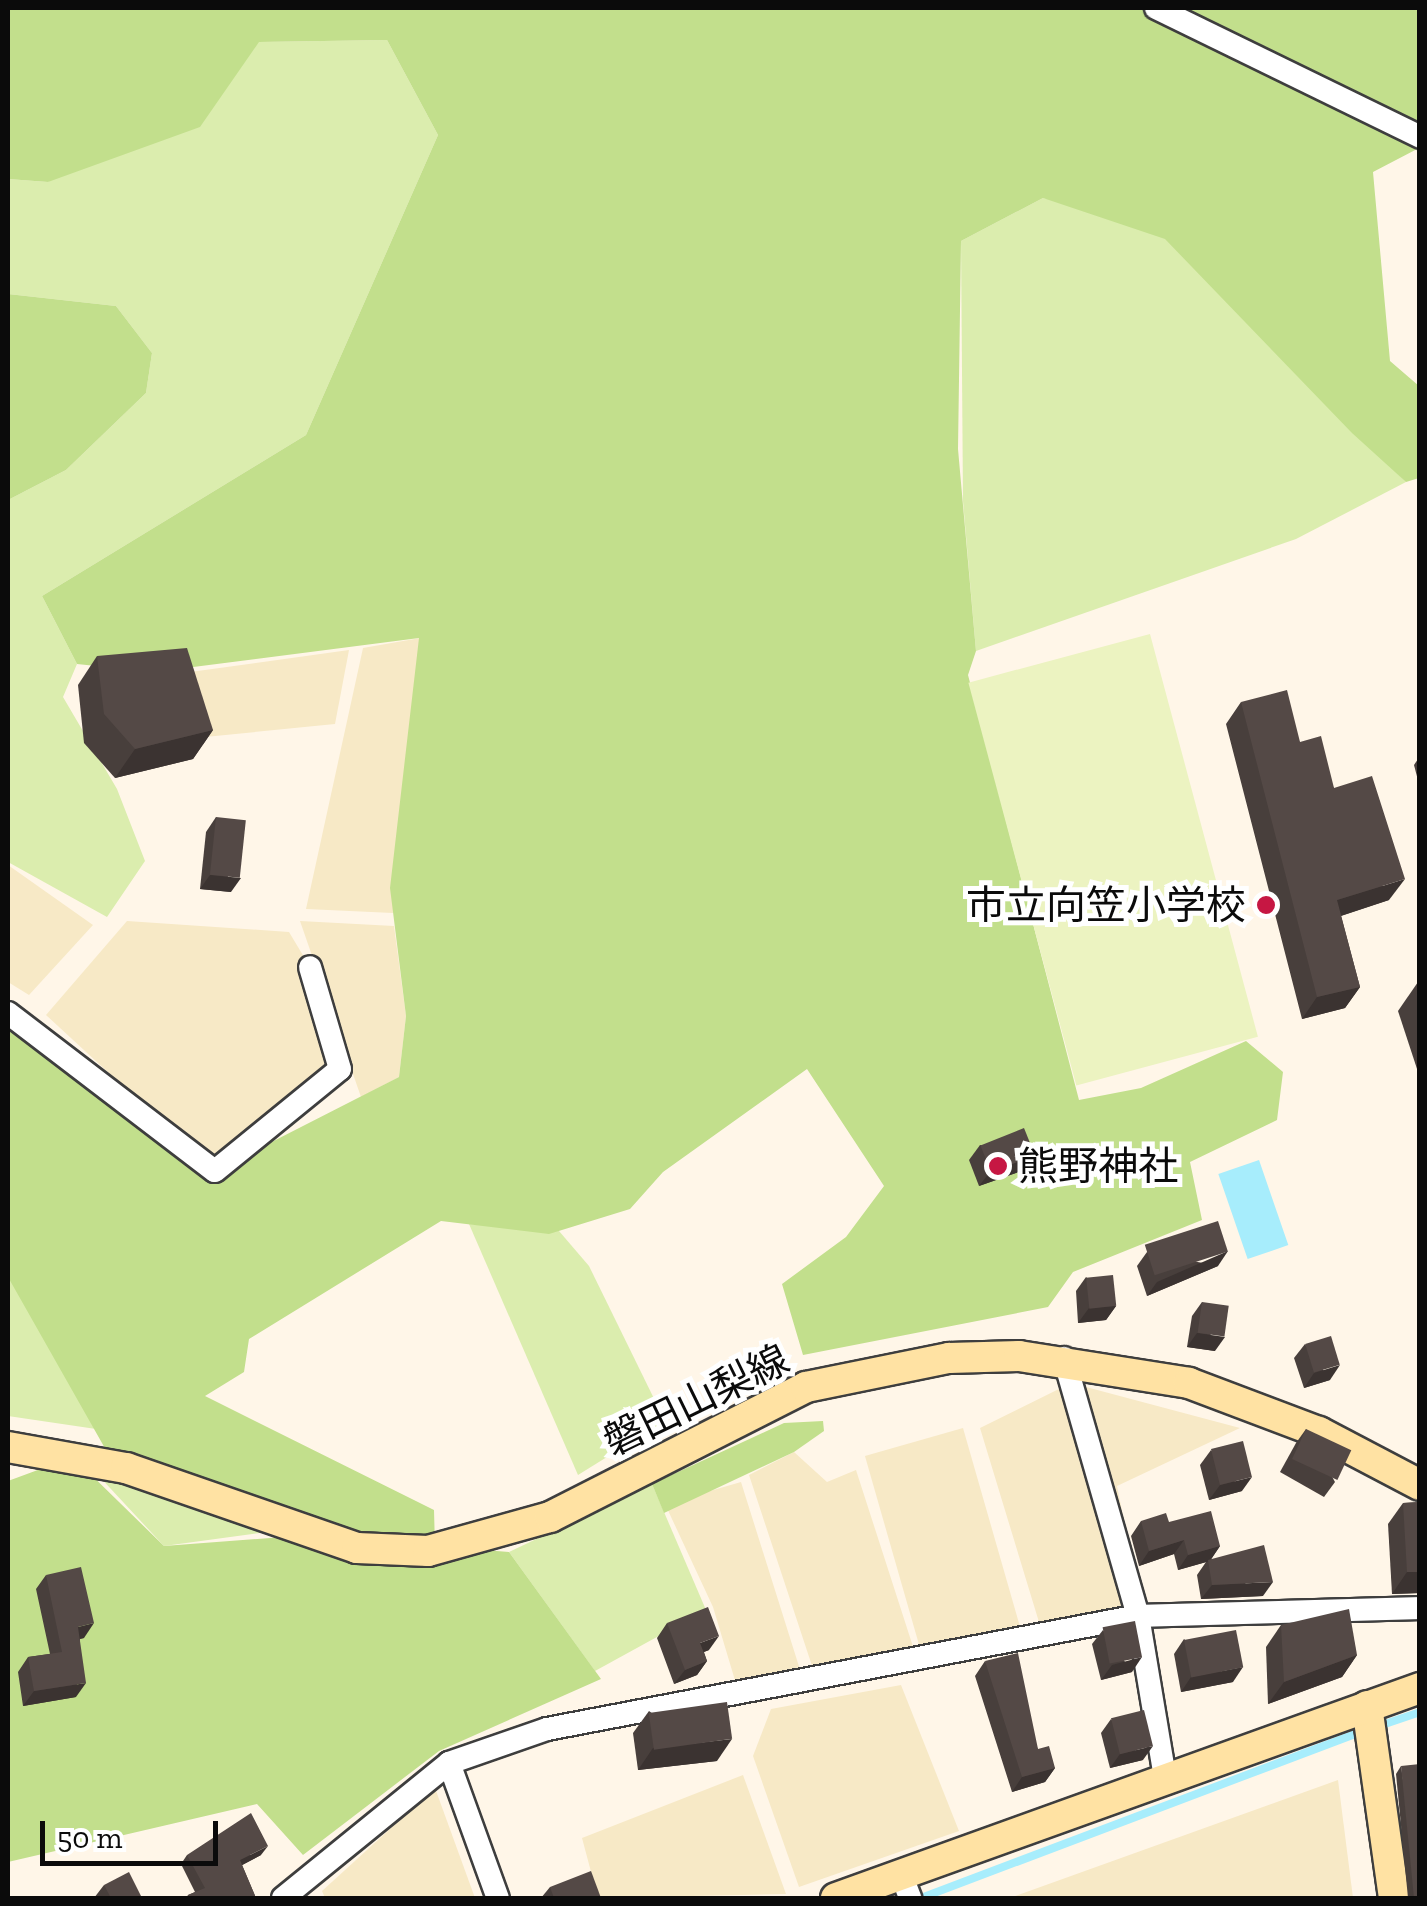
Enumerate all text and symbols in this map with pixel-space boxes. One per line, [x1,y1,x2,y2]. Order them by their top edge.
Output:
place label: 市立向笠小学校 [966,881,1246,929]
marker: 市立向笠小学校 [1255,894,1277,916]
place label: 熊野神社 [1018,1142,1178,1190]
marker: 熊野神社 [987,1155,1009,1177]
street label: 磐田山梨線 [596,1335,796,1465]
scale bar [45,1801,222,1863]
text: 50 m [57,1820,122,1856]

